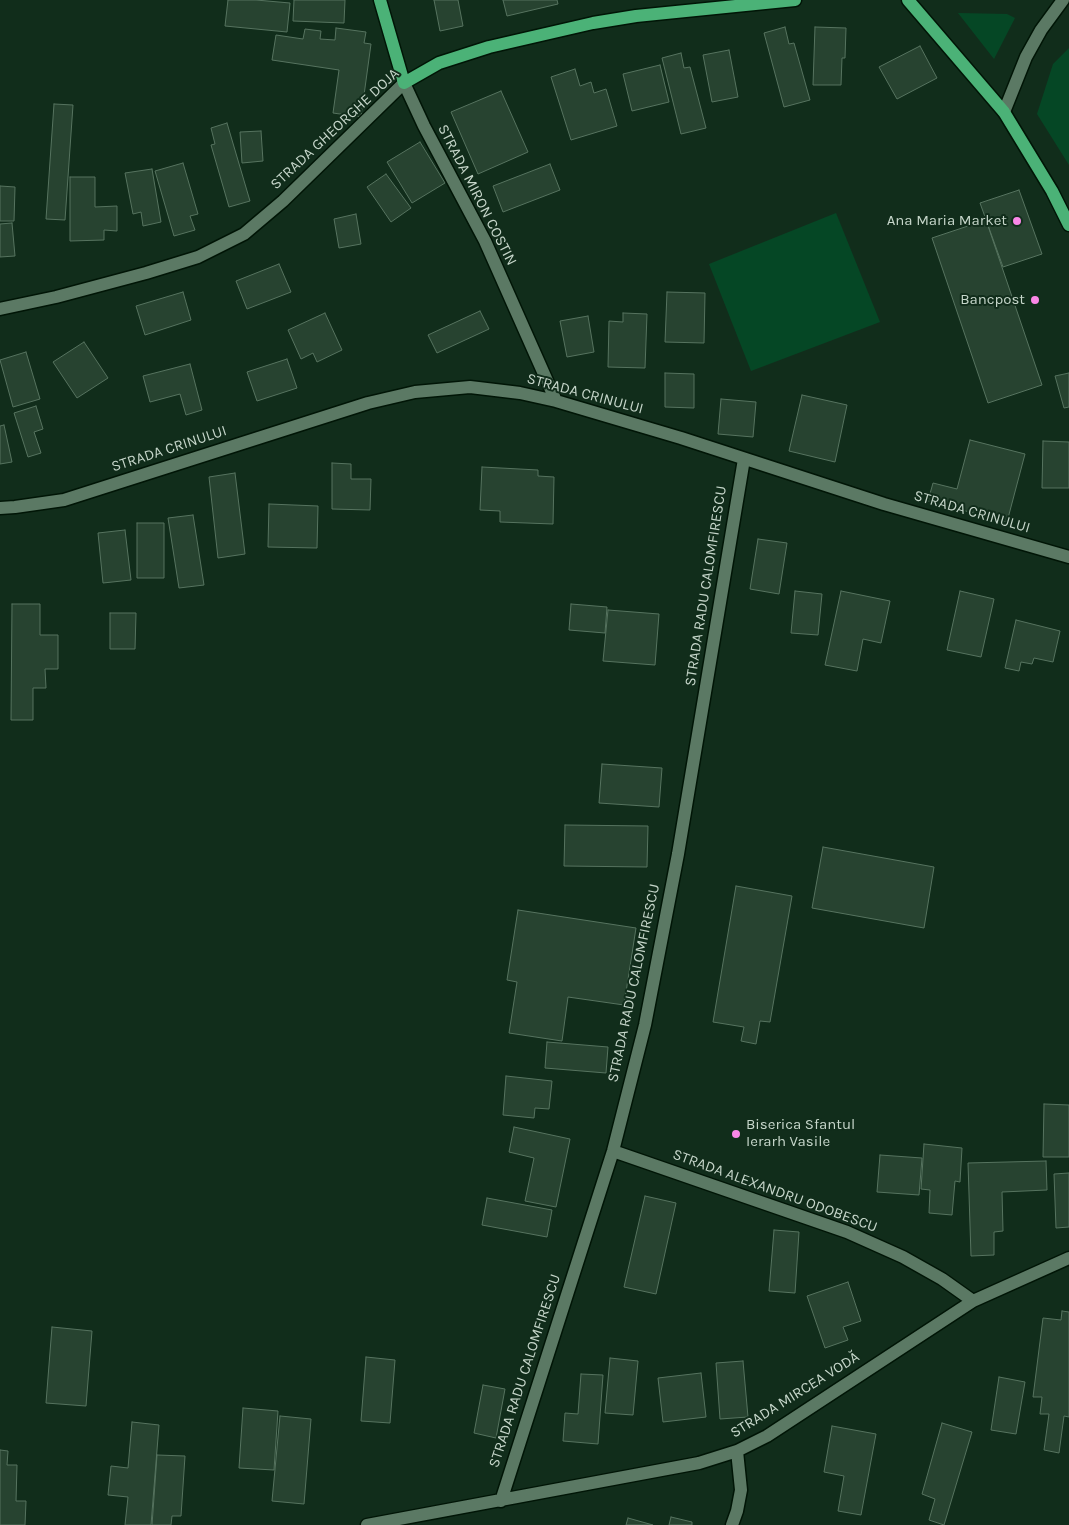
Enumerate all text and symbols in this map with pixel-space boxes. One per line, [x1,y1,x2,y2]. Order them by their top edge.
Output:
street label: STRADA GHEORGHE DOJA [267,65,403,193]
street label: STRADA MIRON COSTIN [434,121,520,269]
place label: Ana Maria Market [887,212,1007,230]
marker: Ana Maria Market [1011,215,1023,227]
place label: Bancpost [960,291,1025,309]
marker: Bancpost [1029,294,1041,306]
street label: STRADA CRINULUI [525,370,645,418]
street label: STRADA CRINULUI [109,422,229,476]
street label: STRADA RADU CALOMFIRESCU [681,485,731,687]
street label: STRADA CRINULUI [912,487,1032,537]
street label: STRADA RADU CALOMFIRESCU [604,882,664,1084]
place label: Biserica Sfantul Ierarh Vasile [746,1116,855,1151]
marker: Biserica Sfantul Ierarh Vasile [730,1128,742,1140]
street label: STRADA ALEXANDRU ODOBESCU [670,1146,880,1236]
street label: STRADA RADU CALOMFIRESCU [485,1272,565,1470]
street label: STRADA MIRCEA VODĂ [727,1348,863,1442]

